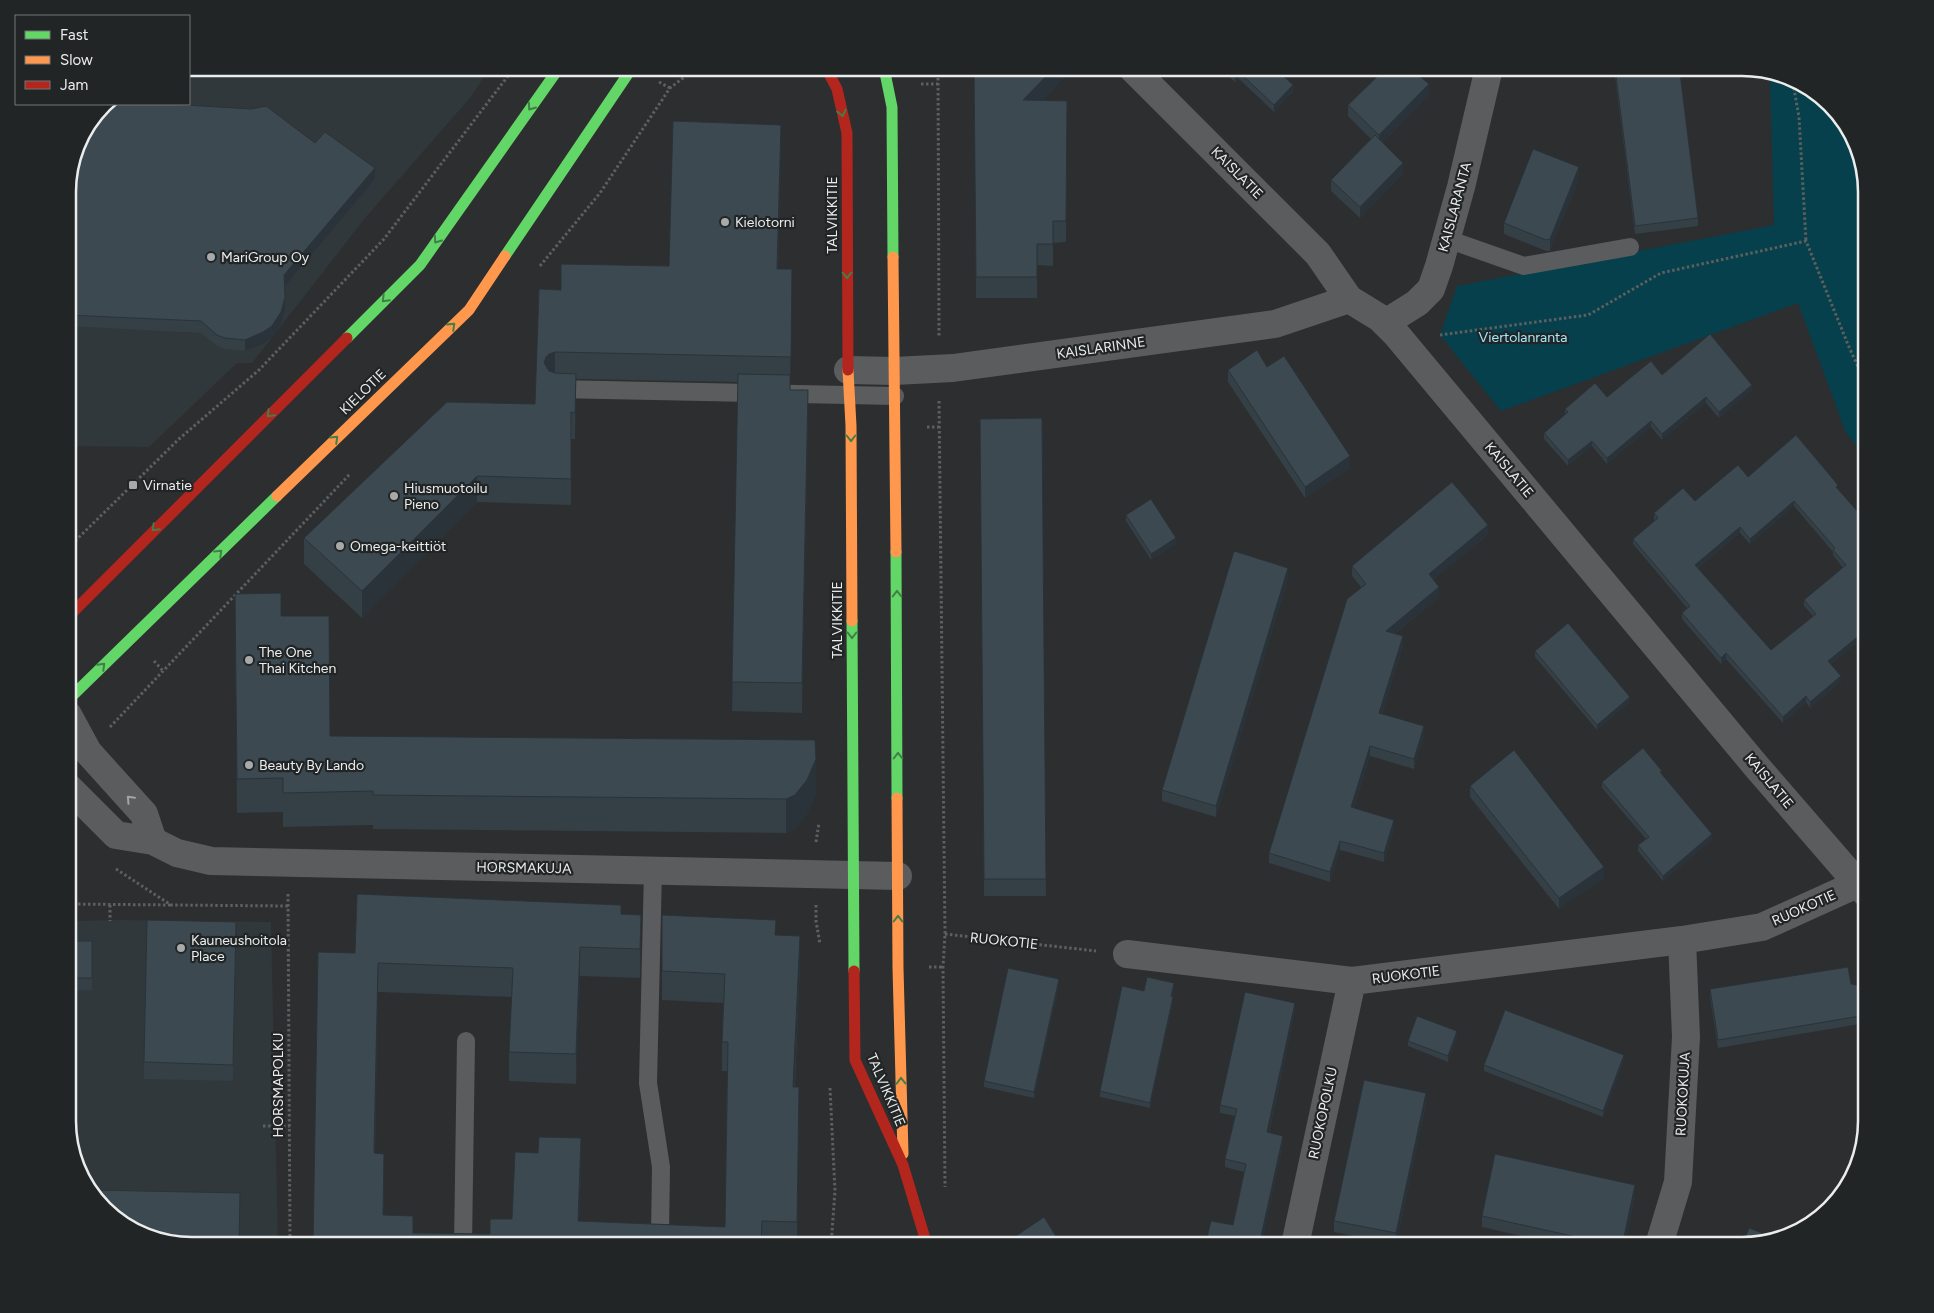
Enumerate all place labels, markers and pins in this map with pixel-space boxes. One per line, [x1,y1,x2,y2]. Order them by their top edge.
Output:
place label: Kielotorni [735,214,795,231]
marker: Kielotorni [719,216,731,228]
place label: MariGroup Oy [221,249,310,266]
marker: MariGroup Oy [205,251,217,263]
place label: Virnatie [143,477,192,494]
marker: Virnatie [127,479,139,491]
place label: Hiusmuotoilu Pieno [404,480,487,513]
marker: Hiusmuotoilu Pieno [388,490,400,502]
place label: Omega-keittiöt [350,538,446,555]
marker: Omega-keittiöt [334,540,346,552]
place label: The One Thai Kitchen [259,644,336,677]
marker: The One Thai Kitchen [243,654,255,666]
place label: Beauty By Lando [259,757,364,774]
marker: Beauty By Lando [243,759,255,771]
place label: Kauneushoitola Place [191,932,287,965]
marker: Kauneushoitola Place [175,942,187,954]

